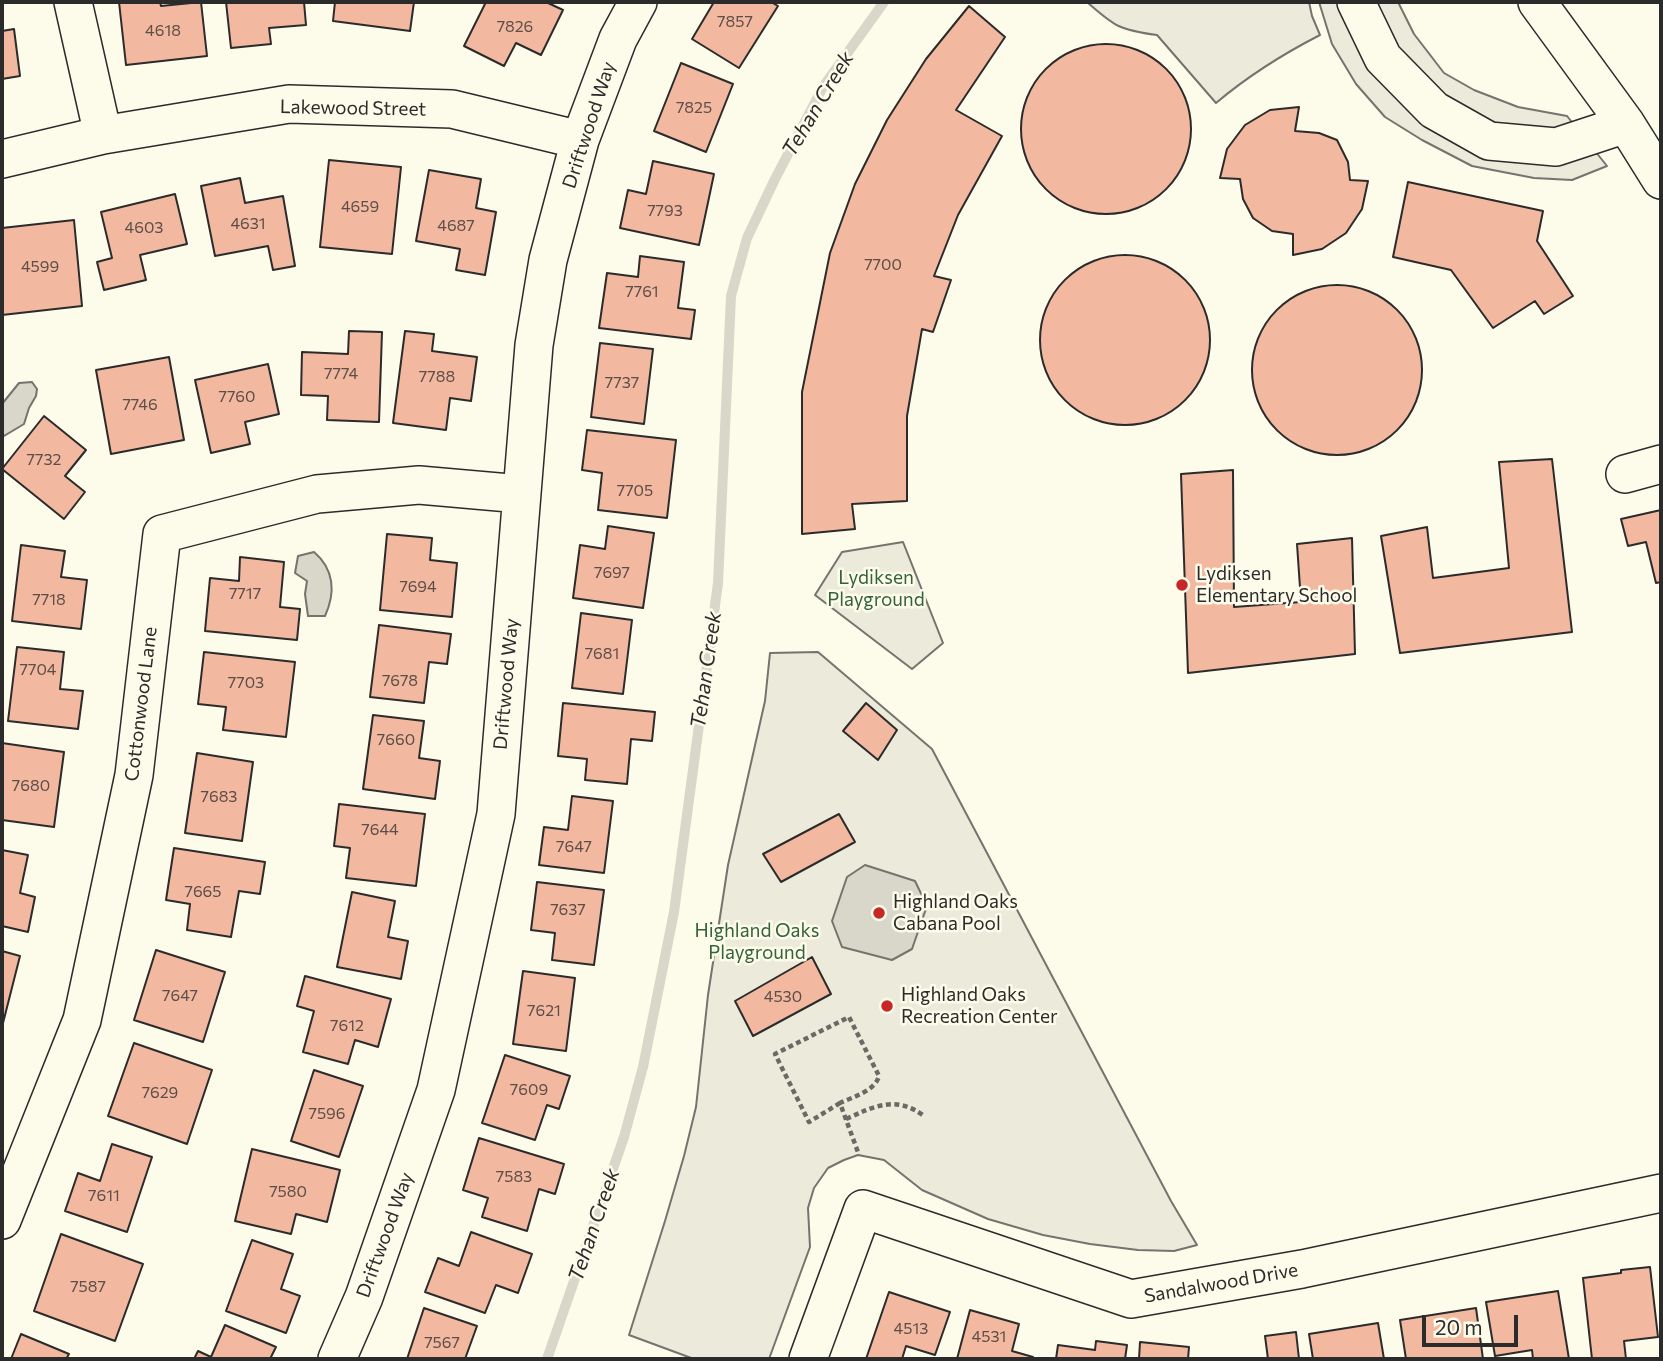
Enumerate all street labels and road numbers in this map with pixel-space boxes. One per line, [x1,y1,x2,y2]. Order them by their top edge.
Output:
street label: Driftwood Way [558,59,620,191]
street label: Lakewood Street [280,95,426,121]
street label: Driftwood Way [489,617,523,751]
street label: Cottonwood Lane [120,625,162,783]
street label: Driftwood Way [352,1169,418,1301]
street label: Sandalwood Drive [1142,1258,1300,1308]

